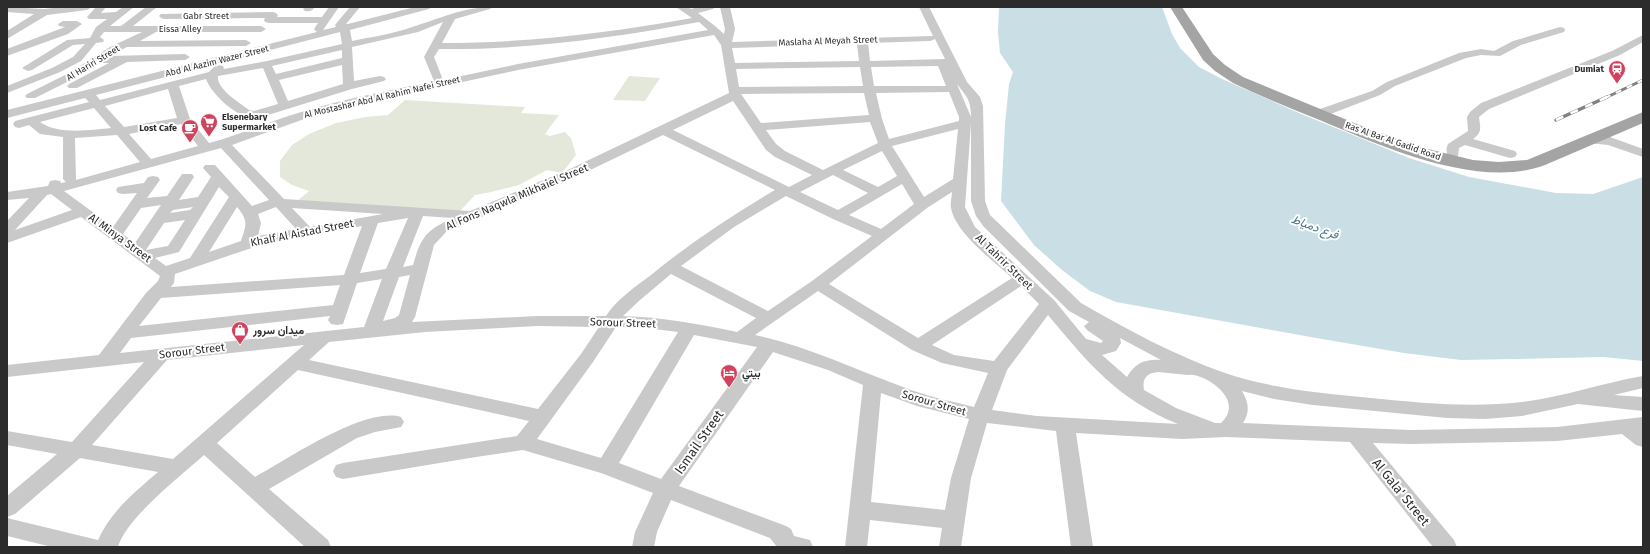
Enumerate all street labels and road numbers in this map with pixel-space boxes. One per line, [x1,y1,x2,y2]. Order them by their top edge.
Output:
street label: Gabr Street [183,11,230,21]
street label: Eissa Alley [159,24,202,34]
street label: Maslaha Al Meyah Street [778,34,879,48]
street label: Al Hariri Street [65,43,122,83]
street label: Abd Al Aazim Wazer Street [164,43,270,79]
street label: Al Mostashar Abd Al Rahim Nafei Street [303,74,462,120]
street label: Ras Al Bar Al Gadid Road [1344,120,1442,162]
street label: Al Fons Naqwla Mikhaiel Street [444,161,590,233]
street label: Al Minya Street [86,211,154,265]
street label: Khalf Al Aistad Street [249,217,355,249]
street label: Al Tahrir Street [973,231,1035,293]
street label: Sorour Street [590,315,656,331]
street label: Sorour Street [158,341,226,361]
street label: Sorour Street [900,388,968,418]
street label: Ismail Street [672,407,727,477]
street label: Al Gala' Street [1369,455,1433,529]

